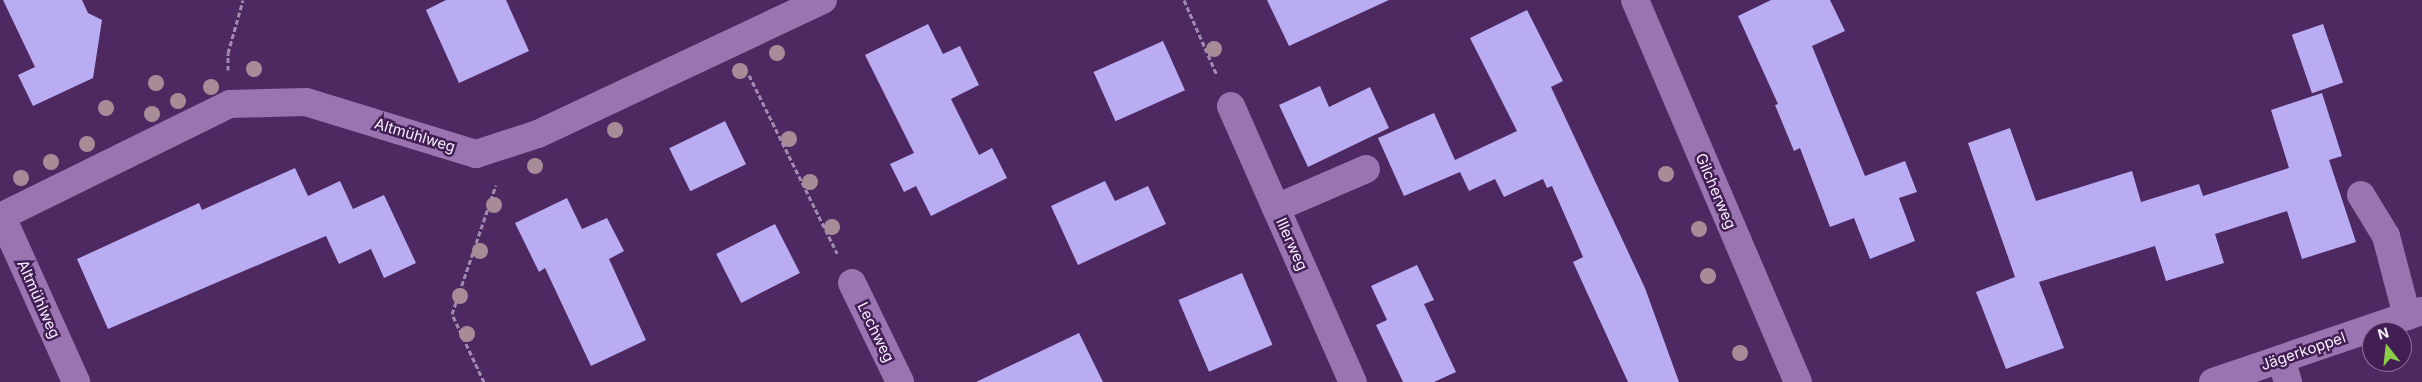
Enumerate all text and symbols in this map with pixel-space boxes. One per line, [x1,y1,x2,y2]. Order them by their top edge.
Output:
street label: Altmühlweg [372,114,458,156]
street label: Gilcherweg [1692,150,1740,232]
street label: Illerweg [1272,215,1312,273]
street label: Altmühlweg [14,257,64,341]
street label: Lechweg [854,299,898,365]
north arrow [2362,322,2412,372]
text: N [2376,323,2390,343]
street label: Jägerkoppel [2258,328,2348,374]

